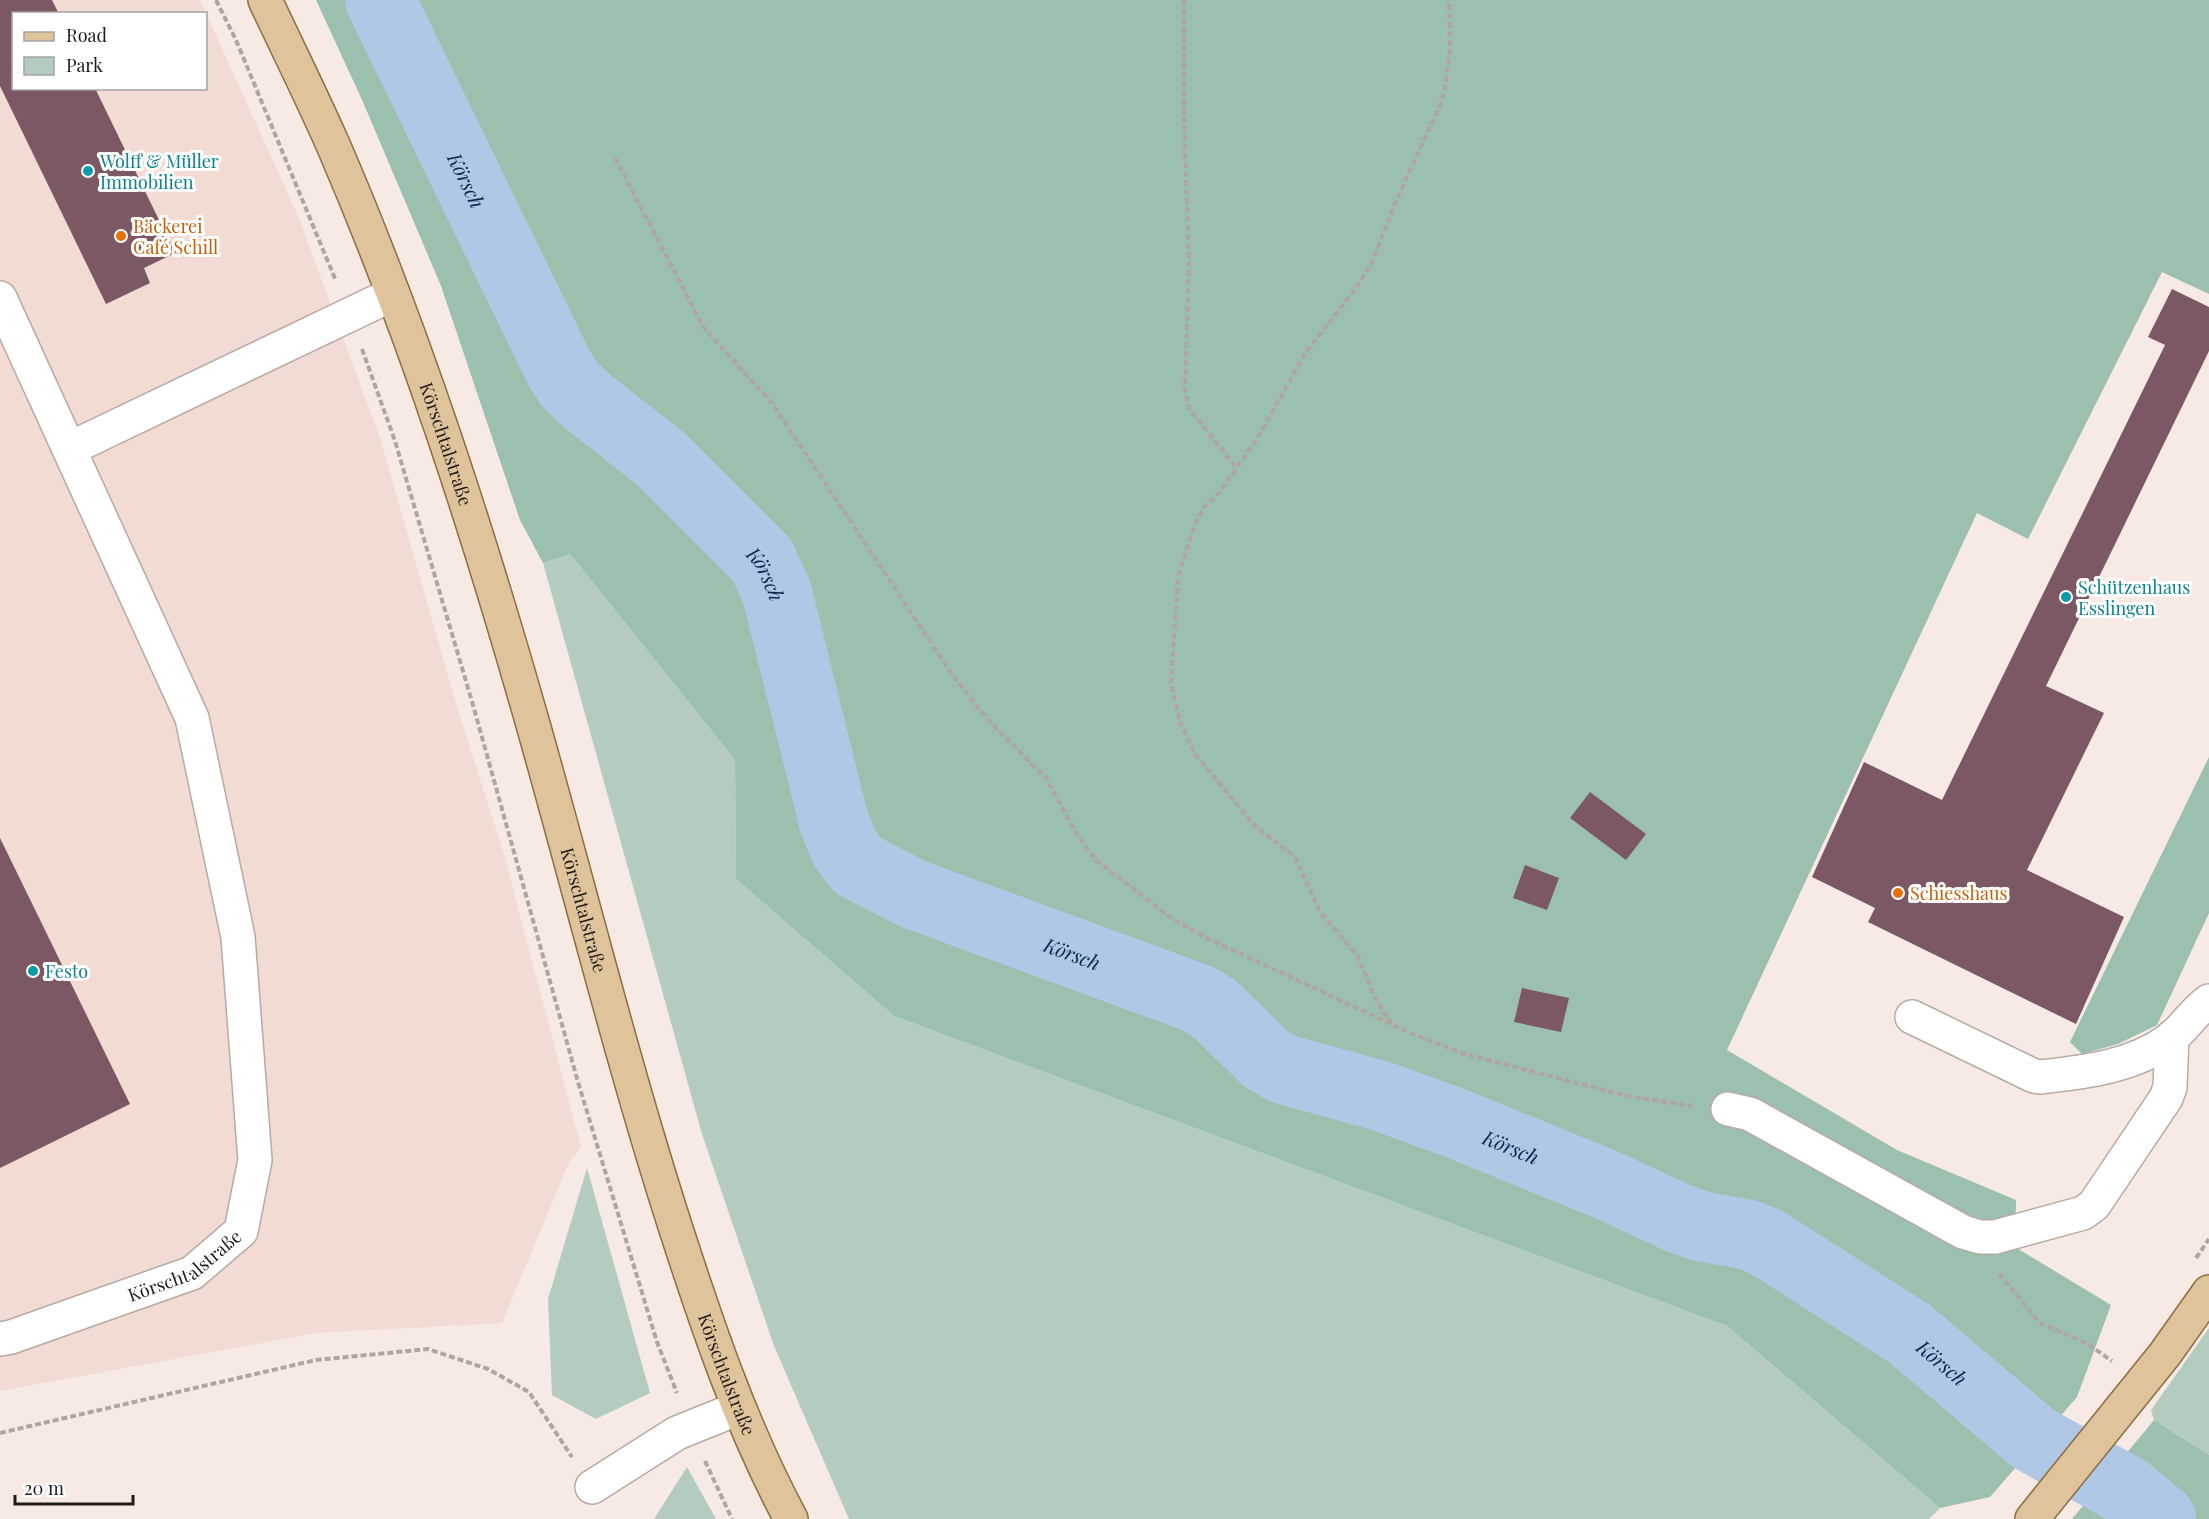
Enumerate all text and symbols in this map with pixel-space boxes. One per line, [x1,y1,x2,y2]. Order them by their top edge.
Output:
legend [12,12,207,90]
text: Road [66,23,107,47]
text: Park [66,53,103,77]
water label: Körsch [442,147,492,212]
place label: Wolff & Müller Immobilien [99,149,219,194]
marker: Wolff & Müller Immobilien [81,164,95,178]
place label: Bäckerei Café Schill [133,214,218,259]
marker: Bäckerei Café Schill [114,229,128,243]
street label: Körschtalstraße [414,379,478,509]
water label: Körsch [741,539,792,603]
place label: Schützenhaus Esslingen [2078,575,2190,620]
marker: Schützenhaus Esslingen [2059,590,2073,604]
street label: Körschtalstraße [556,845,612,975]
place label: Schiesshaus [1910,881,2008,905]
marker: Schiesshaus [1891,886,1905,900]
water label: Körsch [1039,929,1105,975]
place label: Festo [45,959,88,983]
marker: Festo [26,964,40,978]
water label: Körsch [1478,1122,1544,1170]
street label: Körschtalstraße [124,1224,246,1307]
street label: Körschtalstraße [693,1310,761,1439]
water label: Körsch [1911,1332,1974,1391]
scale bar [15,1468,134,1506]
text: 20 m [24,1476,64,1500]

